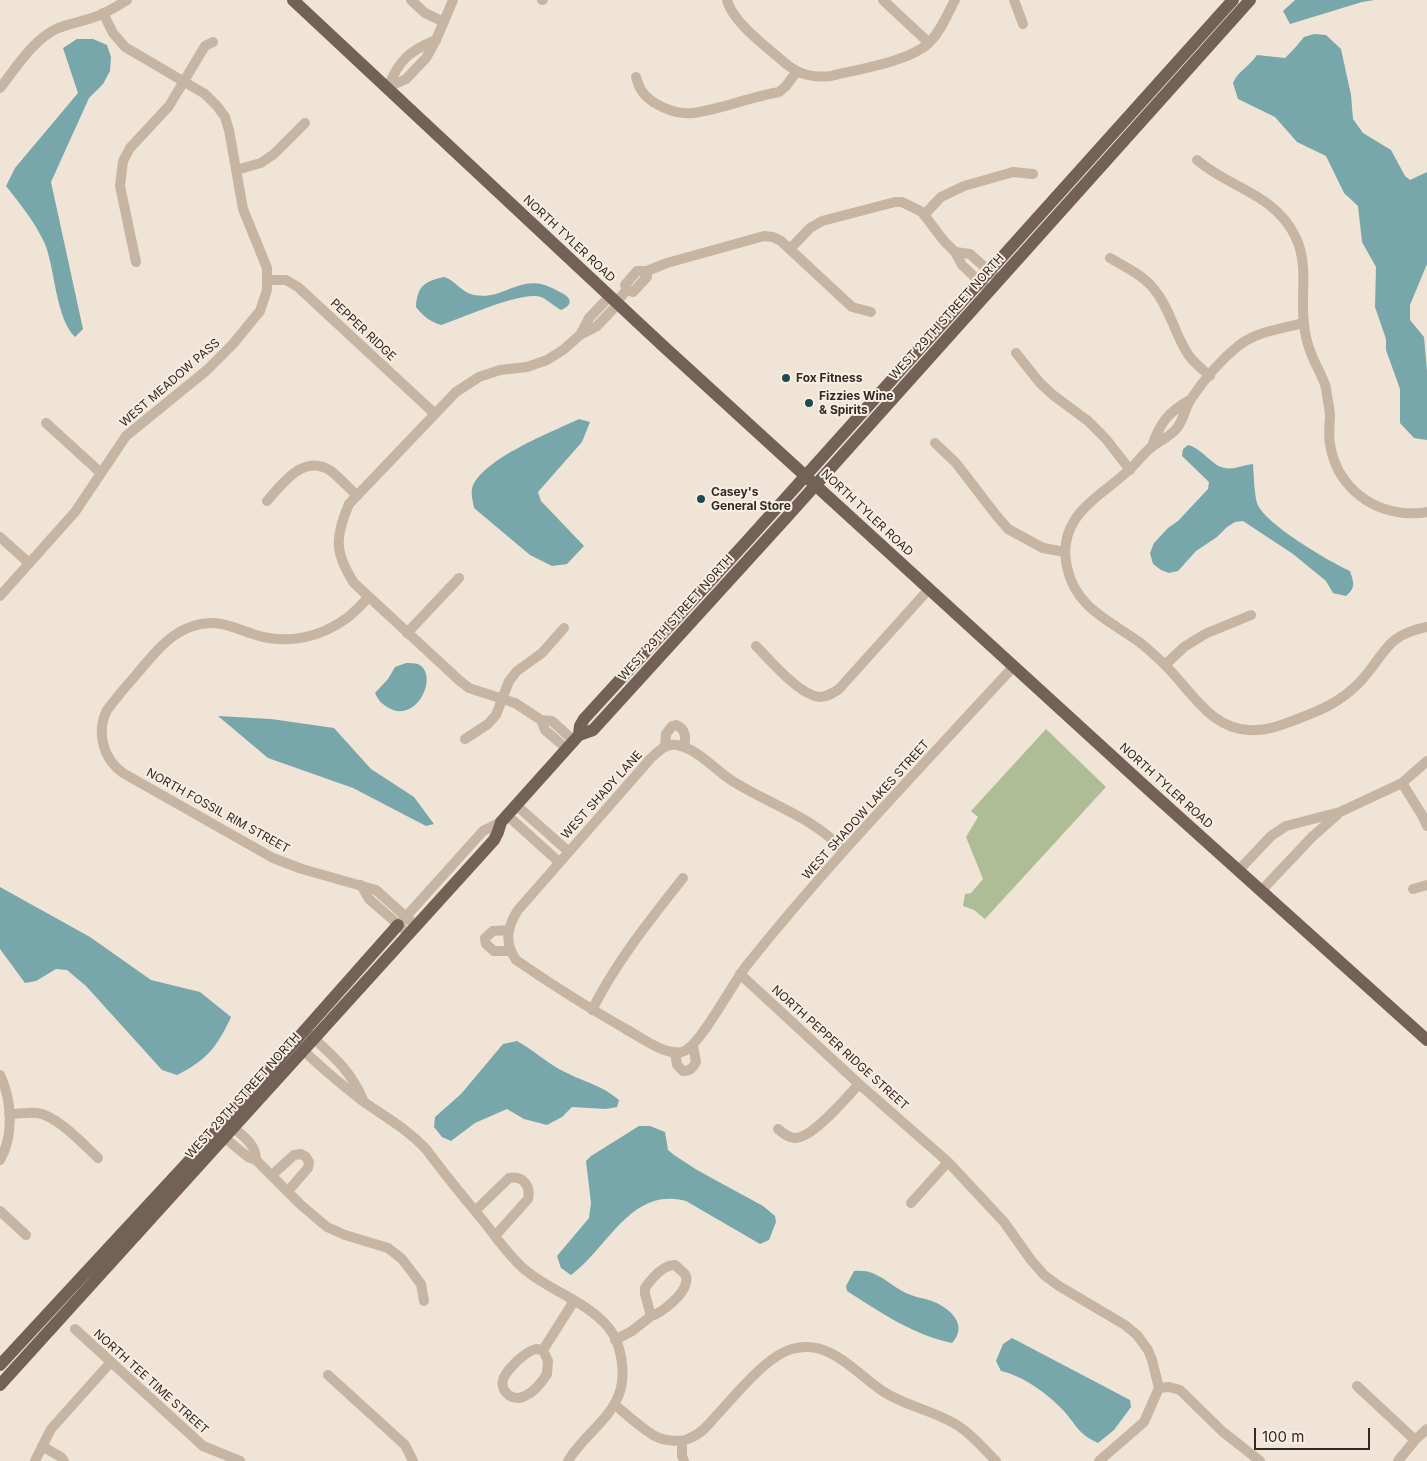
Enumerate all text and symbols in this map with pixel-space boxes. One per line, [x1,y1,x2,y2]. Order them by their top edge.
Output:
street label: NORTH TYLER ROAD [520,193,618,285]
street label: WEST 29TH STREET NORTH [887,251,1007,383]
street label: PEPPER RIDGE [327,296,399,364]
street label: WEST MEADOW PASS [117,336,223,430]
place label: Fox Fitness [796,371,862,385]
marker: Fox Fitness [780,372,792,384]
place label: Fizzies Wine & Spirits [819,389,893,417]
marker: Fizzies Wine & Spirits [803,397,815,409]
street label: NORTH TYLER ROAD [818,467,916,559]
place label: Casey's General Store [711,485,791,513]
marker: Casey's General Store [695,493,707,505]
street label: WEST 29TH STREET NORTH [616,552,736,684]
street label: WEST SHADOW LAKES STREET [800,737,932,883]
street label: NORTH TYLER ROAD [1116,740,1216,832]
street label: WEST SHADY LANE [559,748,645,842]
street label: NORTH FOSSIL RIM STREET [144,766,292,856]
street label: NORTH PEPPER RIDGE STREET [769,983,911,1113]
street label: WEST 29TH STREET NORTH [183,1030,303,1162]
street label: NORTH TEE TIME STREET [91,1327,211,1437]
scale bar [1257,1418,1373,1450]
text: 100 m [1262,1427,1304,1446]

